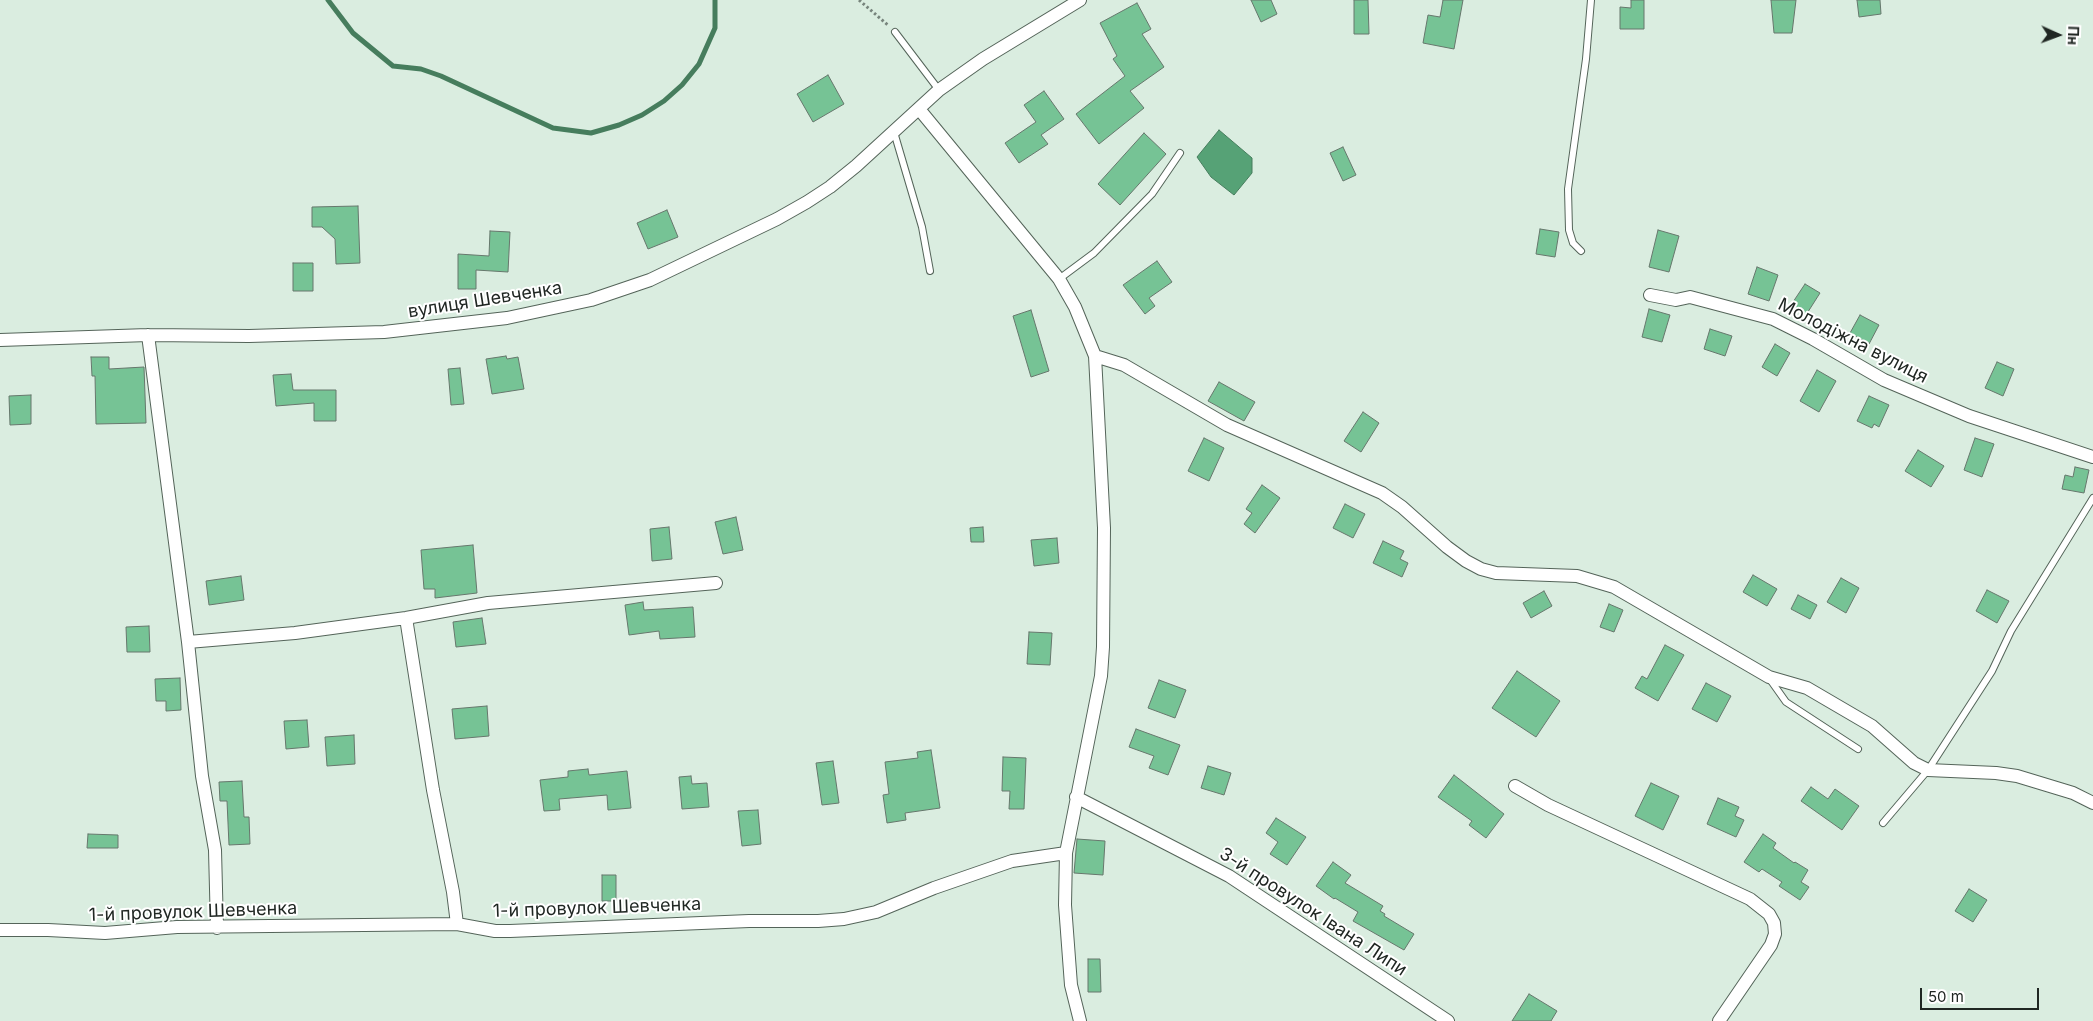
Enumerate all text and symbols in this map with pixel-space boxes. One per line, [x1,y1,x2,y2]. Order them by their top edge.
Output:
north arrow [2033,10,2083,60]
text: Пн [2065,26,2082,45]
street label: вулиця Шевченка [406,277,564,323]
street label: Молодіжна вулиця [1774,294,1932,388]
street label: 3-й провулок Івана Липи [1215,843,1411,981]
street label: 1-й провулок Шевченка [492,894,702,922]
street label: 1-й провулок Шевченка [88,898,298,926]
scale bar [1923,978,2042,1010]
text: 50 m [1928,987,1964,1006]

